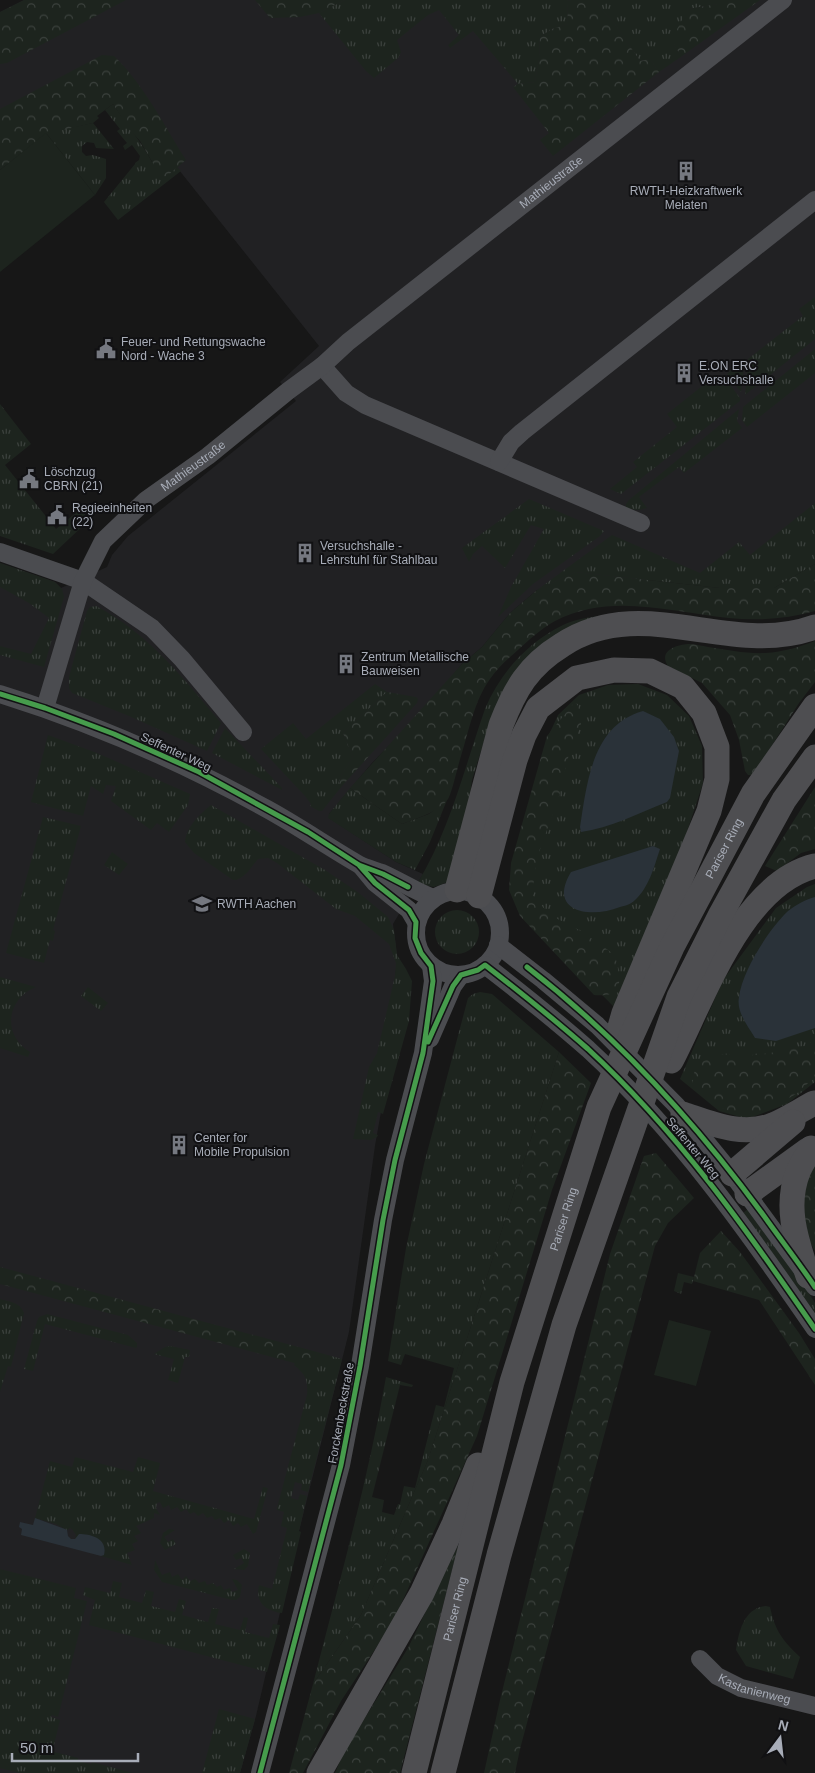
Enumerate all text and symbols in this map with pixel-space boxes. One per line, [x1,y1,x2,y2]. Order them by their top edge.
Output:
street label: Mathieustraße [517,153,586,211]
building icon: RWTH-Heizkraftwerk Melaten [675,160,697,182]
place label: RWTH-Heizkraftwerk Melaten [630,184,743,212]
place label: Feuer- und Rettungswache Nord - Wache 3 [121,335,266,363]
public building icon: Feuer- und Rettungswache Nord - Wache 3 [95,338,117,360]
place label: E.ON ERC Versuchshalle [699,359,774,387]
building icon: E.ON ERC Versuchshalle [673,362,695,384]
street label: Mathieustraße [158,437,229,494]
place label: Löschzug CBRN (21) [44,465,103,493]
public building icon: Löschzug CBRN (21) [18,468,40,490]
place label: Regieeinheiten (22) [72,501,152,529]
public building icon: Regieeinheiten (22) [46,504,68,526]
place label: Versuchshalle - Lehrstuhl für Stahlbau [320,539,437,567]
building icon: Versuchshalle - Lehrstuhl für Stahlbau [294,542,316,564]
place label: Zentrum Metallische Bauweisen [361,650,469,678]
building icon: Zentrum Metallische Bauweisen [335,653,357,675]
street label: Seffenter Weg [138,730,214,774]
street label: Pariser Ring [703,816,746,881]
school or university icon: RWTH Aachen [191,893,213,915]
place label: RWTH Aachen [217,897,296,911]
street label: Seffenter Weg [663,1114,723,1182]
place label: Center for Mobile Propulsion [194,1131,289,1159]
building icon: Center for Mobile Propulsion [168,1134,190,1156]
street label: Pariser Ring [547,1185,580,1253]
street label: Forckenbeckstraße [325,1361,357,1465]
street label: Pariser Ring [440,1575,470,1643]
street label: Kastanienweg [716,1671,792,1707]
north arrow [755,1713,805,1763]
text: N [776,1716,790,1734]
scale bar [12,1730,139,1762]
text: 50 m [20,1739,53,1756]

